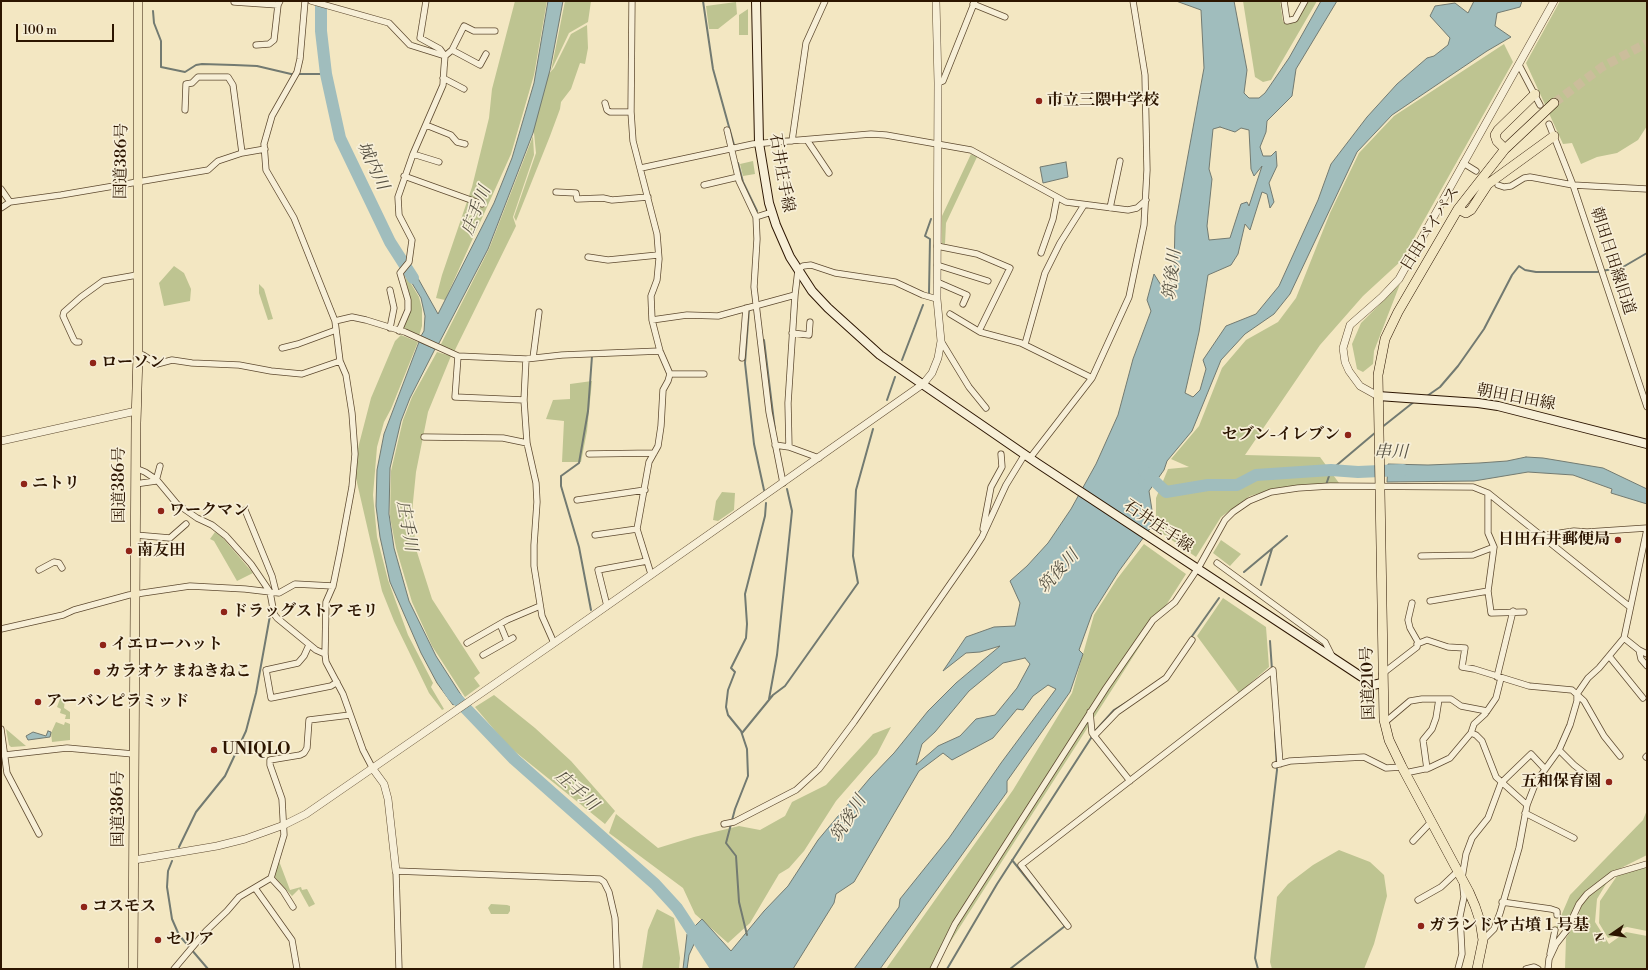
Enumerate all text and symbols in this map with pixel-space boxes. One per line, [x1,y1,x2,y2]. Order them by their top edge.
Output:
scale bar [18,16,116,42]
text: 100 m [23,23,57,38]
place label: 市立三隈中学校 [1047,91,1159,111]
marker: 市立三隈中学校 [1034,96,1044,106]
street label: 国道386号 [112,123,132,199]
street label: 石井庄手線 [765,132,797,214]
water label: 城内川 [352,139,392,193]
street label: 日田バイパス [1397,183,1465,275]
water label: 庄手川 [458,184,496,238]
street label: 朝田日田線旧道 [1586,205,1638,317]
water label: 筑後川 [1160,249,1186,301]
place label: ローソン [101,353,165,373]
marker: ローソン [88,358,98,368]
street label: 朝田日田線 [1475,381,1557,415]
place label: セブン-イレブン [1222,425,1340,445]
marker: セブン-イレブン [1343,430,1353,440]
water label: 串川 [1374,443,1408,463]
street label: 国道386号 [110,447,130,523]
place label: ニトリ [32,474,80,494]
marker: ニトリ [19,479,29,489]
street label: 石井庄手線 [1119,497,1197,557]
water label: 庄手川 [392,499,420,553]
place label: ワークマン [169,501,249,521]
marker: ワークマン [156,506,166,516]
place label: 日田石井郵便局 [1498,530,1610,550]
marker: 日田石井郵便局 [1613,535,1623,545]
place label: 南友田 [137,541,185,561]
marker: 南友田 [124,546,134,556]
water label: 筑後川 [1034,546,1084,598]
place label: ドラッグストア モリ [232,602,379,622]
marker: ドラッグストア モリ [219,607,229,617]
place label: イエローハット [111,635,223,655]
marker: イエローハット [98,640,108,650]
street label: 国道210号 [1358,646,1380,720]
place label: カラオケ まねきねこ [105,662,252,682]
marker: カラオケ まねきねこ [92,667,102,677]
place label: アーバンピラミッド [46,692,190,712]
marker: アーバンピラミッド [33,697,43,707]
place label: UNIQLO [222,740,290,760]
marker: UNIQLO [209,745,219,755]
water label: 庄手川 [550,766,602,816]
street label: 国道386号 [109,771,129,847]
place label: 五和保育園 [1521,772,1601,792]
marker: 五和保育園 [1604,777,1614,787]
water label: 筑後川 [827,792,871,846]
place label: コスモス [92,897,156,917]
marker: コスモス [79,902,89,912]
north arrow [1592,914,1632,954]
place label: ガランドヤ古墳１号基 [1429,916,1589,936]
marker: ガランドヤ古墳１号基 [1416,921,1426,931]
place label: セリア [166,930,214,950]
text: N [1593,931,1608,943]
marker: セリア [153,935,163,945]

